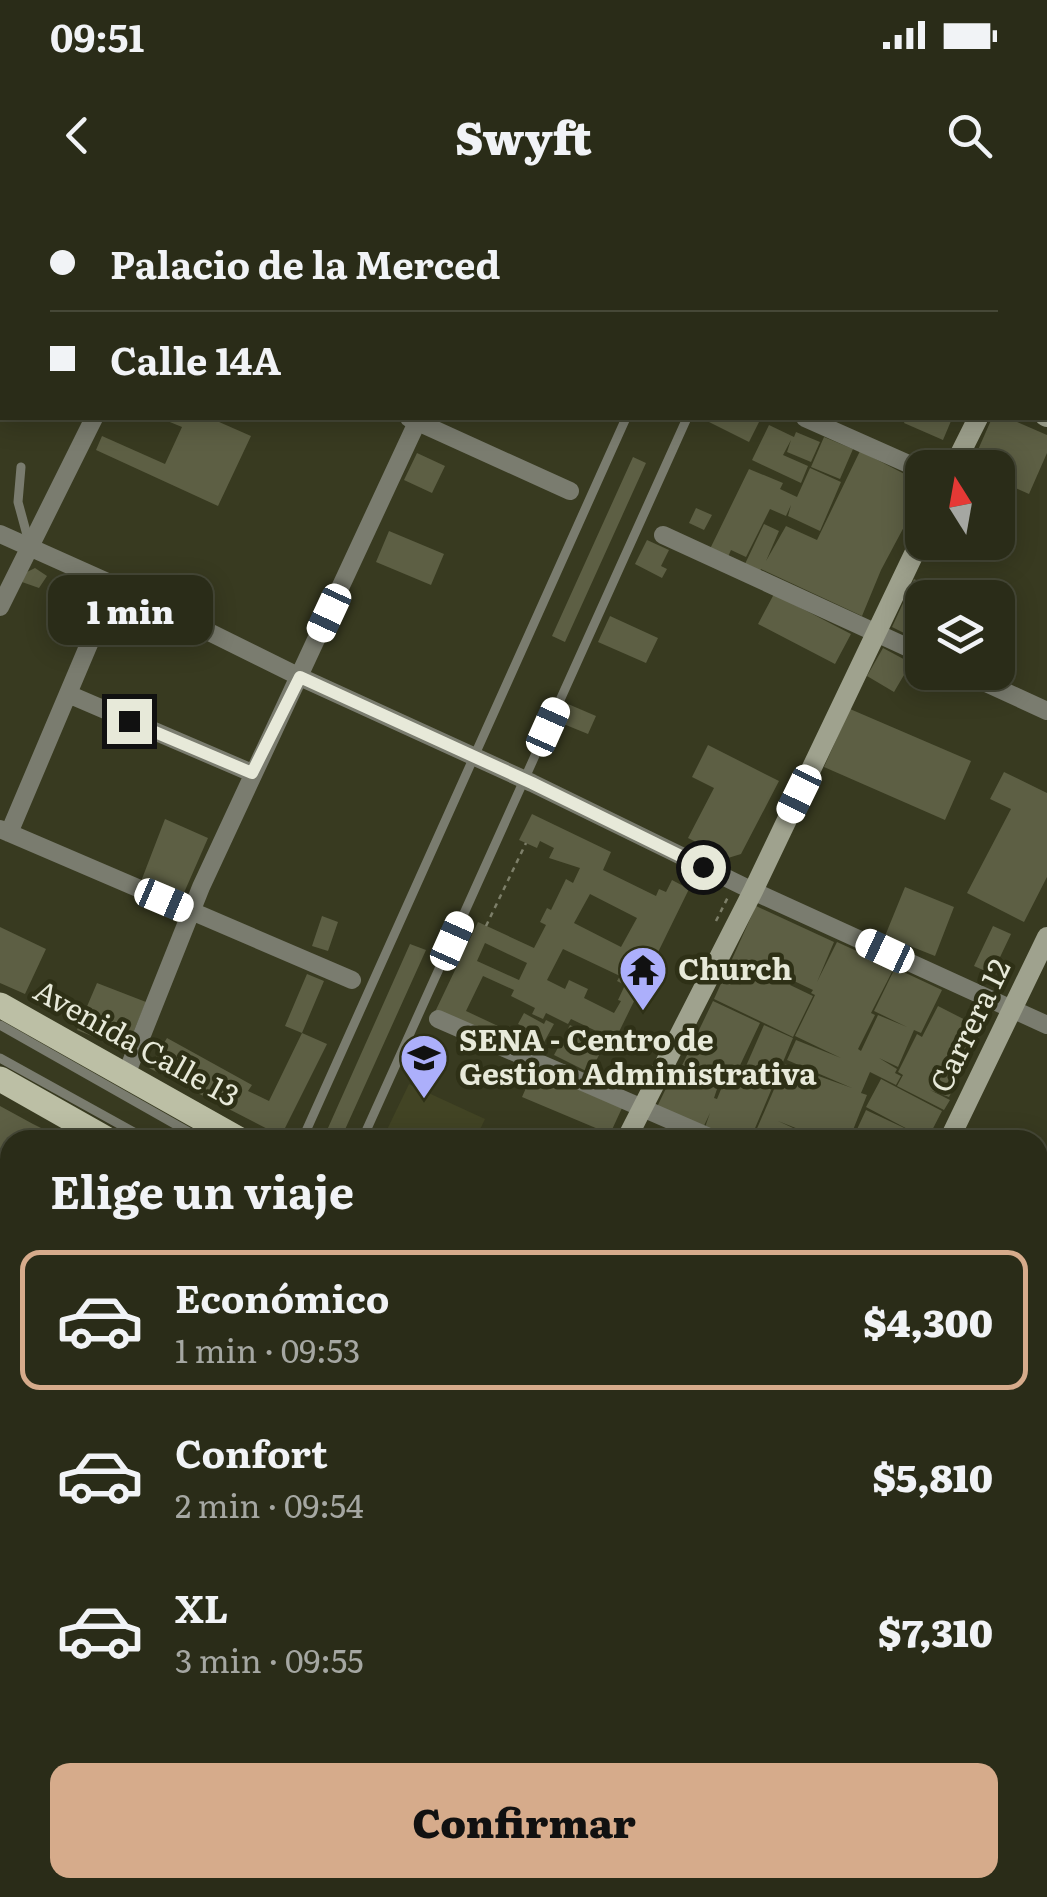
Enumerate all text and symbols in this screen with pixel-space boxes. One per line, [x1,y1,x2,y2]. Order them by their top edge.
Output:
text: 09:51 [50,7,144,64]
text: Swyft [455,102,592,169]
icon: back [50,108,105,163]
icon: search [942,108,997,163]
text: Palacio de la Merced [110,234,501,291]
text: Calle 14A [110,330,281,387]
north arrow [905,450,1015,560]
map controls [905,450,1015,690]
callout: 1 min [46,576,212,646]
car [303,579,355,647]
button: layers [905,580,1015,690]
text: 1 min [87,586,174,634]
car [522,693,574,761]
route end [107,699,152,744]
car [772,760,826,828]
route start [681,845,726,890]
car [131,874,197,926]
car [426,907,478,975]
car [851,925,919,977]
temple icon: Church [617,944,669,1012]
place label: Church [678,945,792,989]
street label: Carrera 12 [917,950,1020,1099]
street label: Avenida Calle 13 [27,967,248,1116]
place label: SENA - Centro de Gestion Administrativa [459,1016,817,1094]
school or university icon: SENA - Centro de Gestion Administrativa [398,1032,450,1100]
text: Elige un viaje [50,1156,354,1223]
text: Económico [175,1268,390,1325]
icon: car [55,1275,145,1365]
text: $4,300 [863,1292,993,1349]
text: 1 min · 09:53 [175,1325,360,1373]
text: Confort [175,1423,328,1480]
icon: car [55,1430,145,1520]
text: $5,810 [872,1447,993,1504]
text: 2 min · 09:54 [175,1480,364,1528]
text: XL [175,1578,228,1635]
icon: car [55,1585,145,1675]
text: $7,310 [878,1602,993,1659]
text: 3 min · 09:55 [175,1635,363,1683]
button: Confirmar [50,1763,998,1878]

